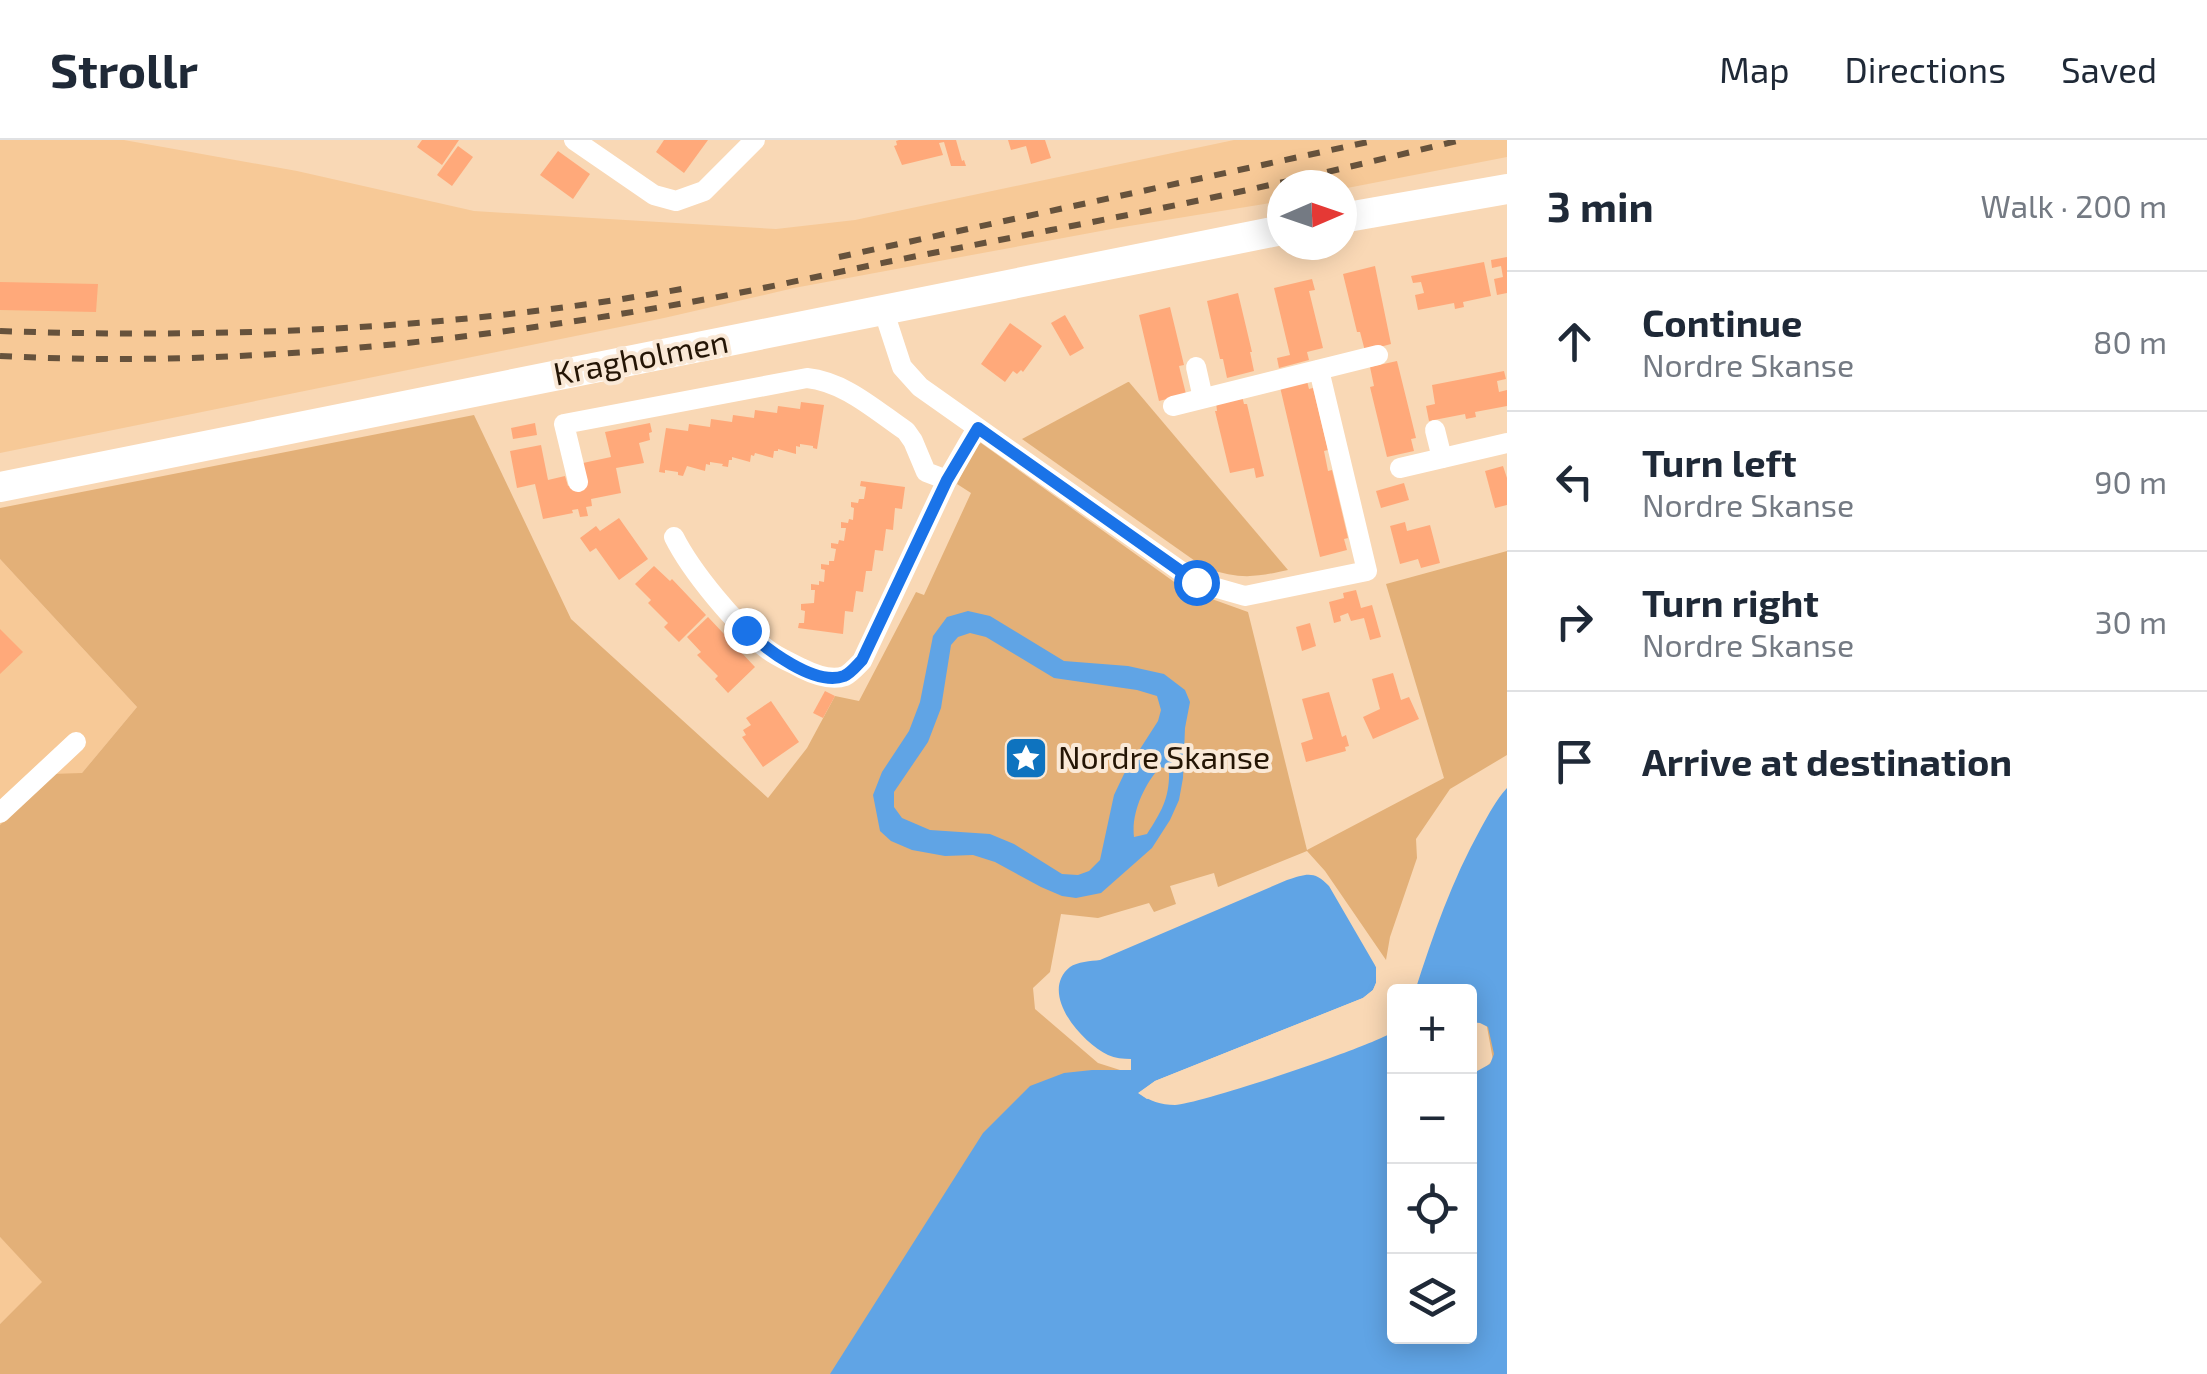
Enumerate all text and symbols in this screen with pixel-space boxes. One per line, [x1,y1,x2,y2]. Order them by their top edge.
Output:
text: Strollr [50,40,198,98]
text: Map [1719,48,1790,90]
text: Directions [1845,48,2006,90]
text: Saved [2061,48,2157,90]
north arrow [1267,170,1357,260]
text: 3 min [1547,180,1654,230]
text: Walk · 200 m [1980,186,2167,224]
text: Continue [1642,299,1802,345]
icon: ahead [1547,314,1602,369]
street label: Kragholmen [550,320,731,392]
text: 80 m [2093,322,2167,360]
text: Nordre Skanse [1642,345,1854,383]
text: Turn left [1642,439,1797,485]
icon: left [1547,454,1602,509]
text: 90 m [2094,462,2167,500]
text: Nordre Skanse [1642,485,1854,523]
route start [1174,560,1220,606]
text: Turn right [1642,579,1819,625]
icon: right [1547,594,1602,649]
text: 30 m [2095,602,2167,640]
route end [724,608,770,654]
text: Nordre Skanse [1642,625,1854,663]
icon: arrive [1547,734,1602,789]
place icon: Nordre Skanse [1003,735,1049,781]
place label: Nordre Skanse [1058,737,1270,775]
text: Arrive at destination [1642,738,2012,784]
map controls [1387,984,1477,1344]
button: + [1387,984,1477,1074]
button: − [1387,1074,1477,1164]
button: locate [1387,1164,1477,1254]
button: layers [1387,1254,1477,1344]

